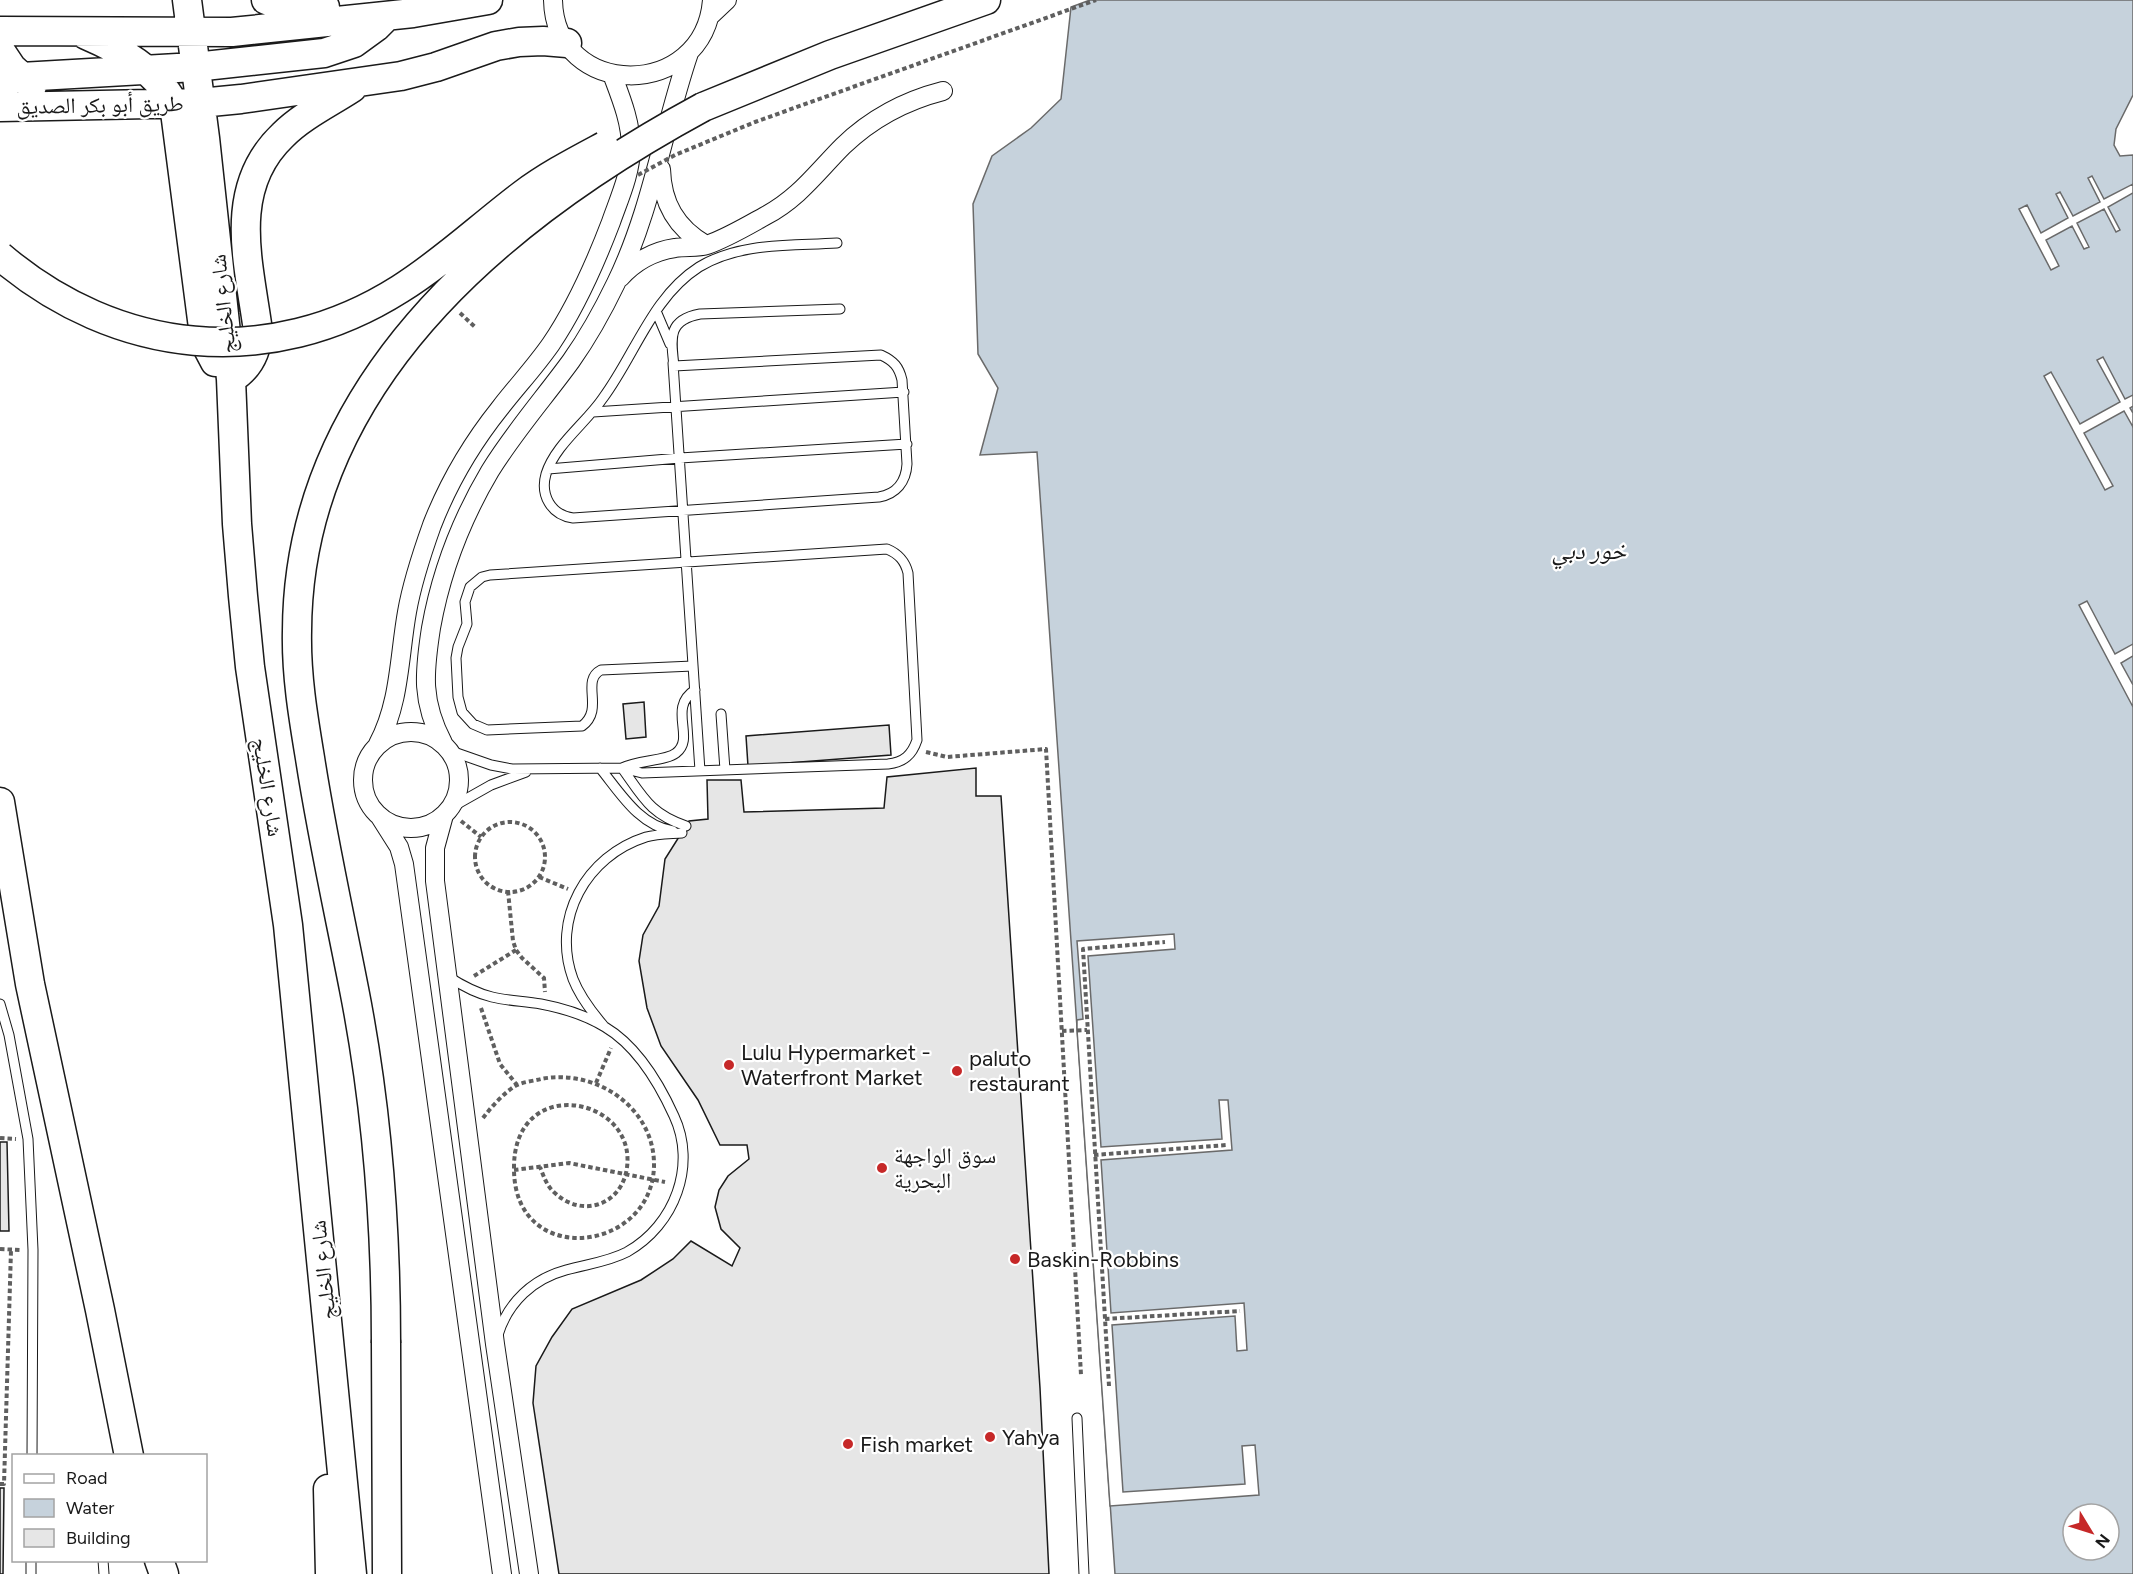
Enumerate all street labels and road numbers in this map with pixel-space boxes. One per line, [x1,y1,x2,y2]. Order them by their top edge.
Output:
street label: طريق أبو بكر الصديق [16,90,184,120]
street label: شارع الخليج [204,253,242,355]
street label: شارع الخليج [247,736,289,838]
street label: شارع الخليج [304,1219,342,1321]

